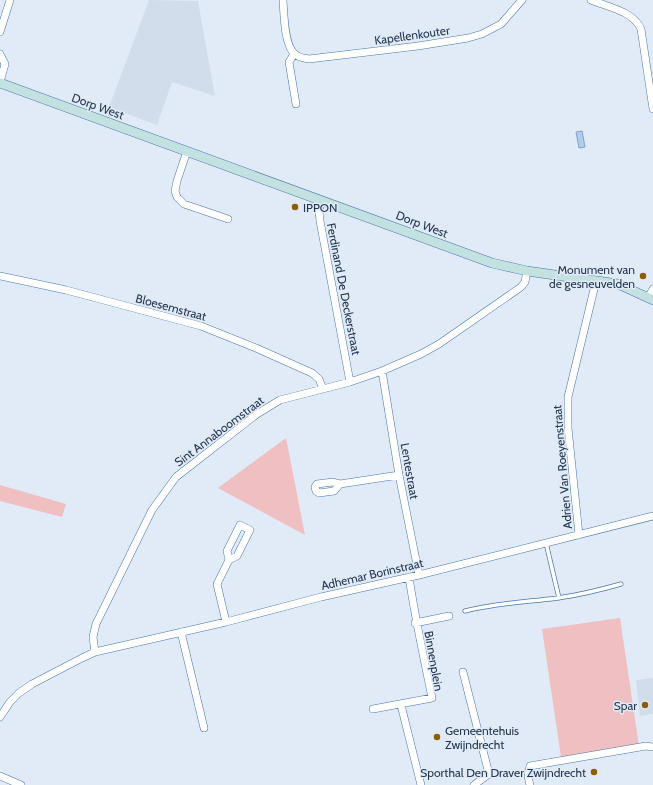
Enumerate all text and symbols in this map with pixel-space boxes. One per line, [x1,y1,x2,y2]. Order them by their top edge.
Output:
street label: Kapellenkouter [373,22,451,48]
street label: Dorp West [70,90,126,122]
place label: IPPON [303,200,337,215]
marker: IPPON [290,202,300,212]
street label: Dorp West [394,207,450,241]
street label: Ferdinand De Deckerstraat [324,222,364,356]
place label: Monument van de gesneuvelden [549,262,635,291]
marker: Monument van de gesneuvelden [638,271,648,281]
street label: Bloesemstraat [134,290,208,324]
street label: Sint Annaboomstraat [171,393,267,469]
street label: Adrien Van Roeyenstraat [549,404,575,530]
street label: Lentestraat [398,442,422,500]
street label: Adhemar Borinstraat [319,555,425,593]
street label: Binnenplein [421,630,447,693]
place label: Spar [614,698,637,713]
marker: Spar [640,700,650,710]
place label: Gemeentehuis Zwijndrecht [445,723,519,752]
marker: Gemeentehuis Zwijndrecht [432,732,442,742]
place label: Sporthal Den Draver Zwijndrecht [420,765,586,780]
marker: Sporthal Den Draver Zwijndrecht [589,767,599,777]

